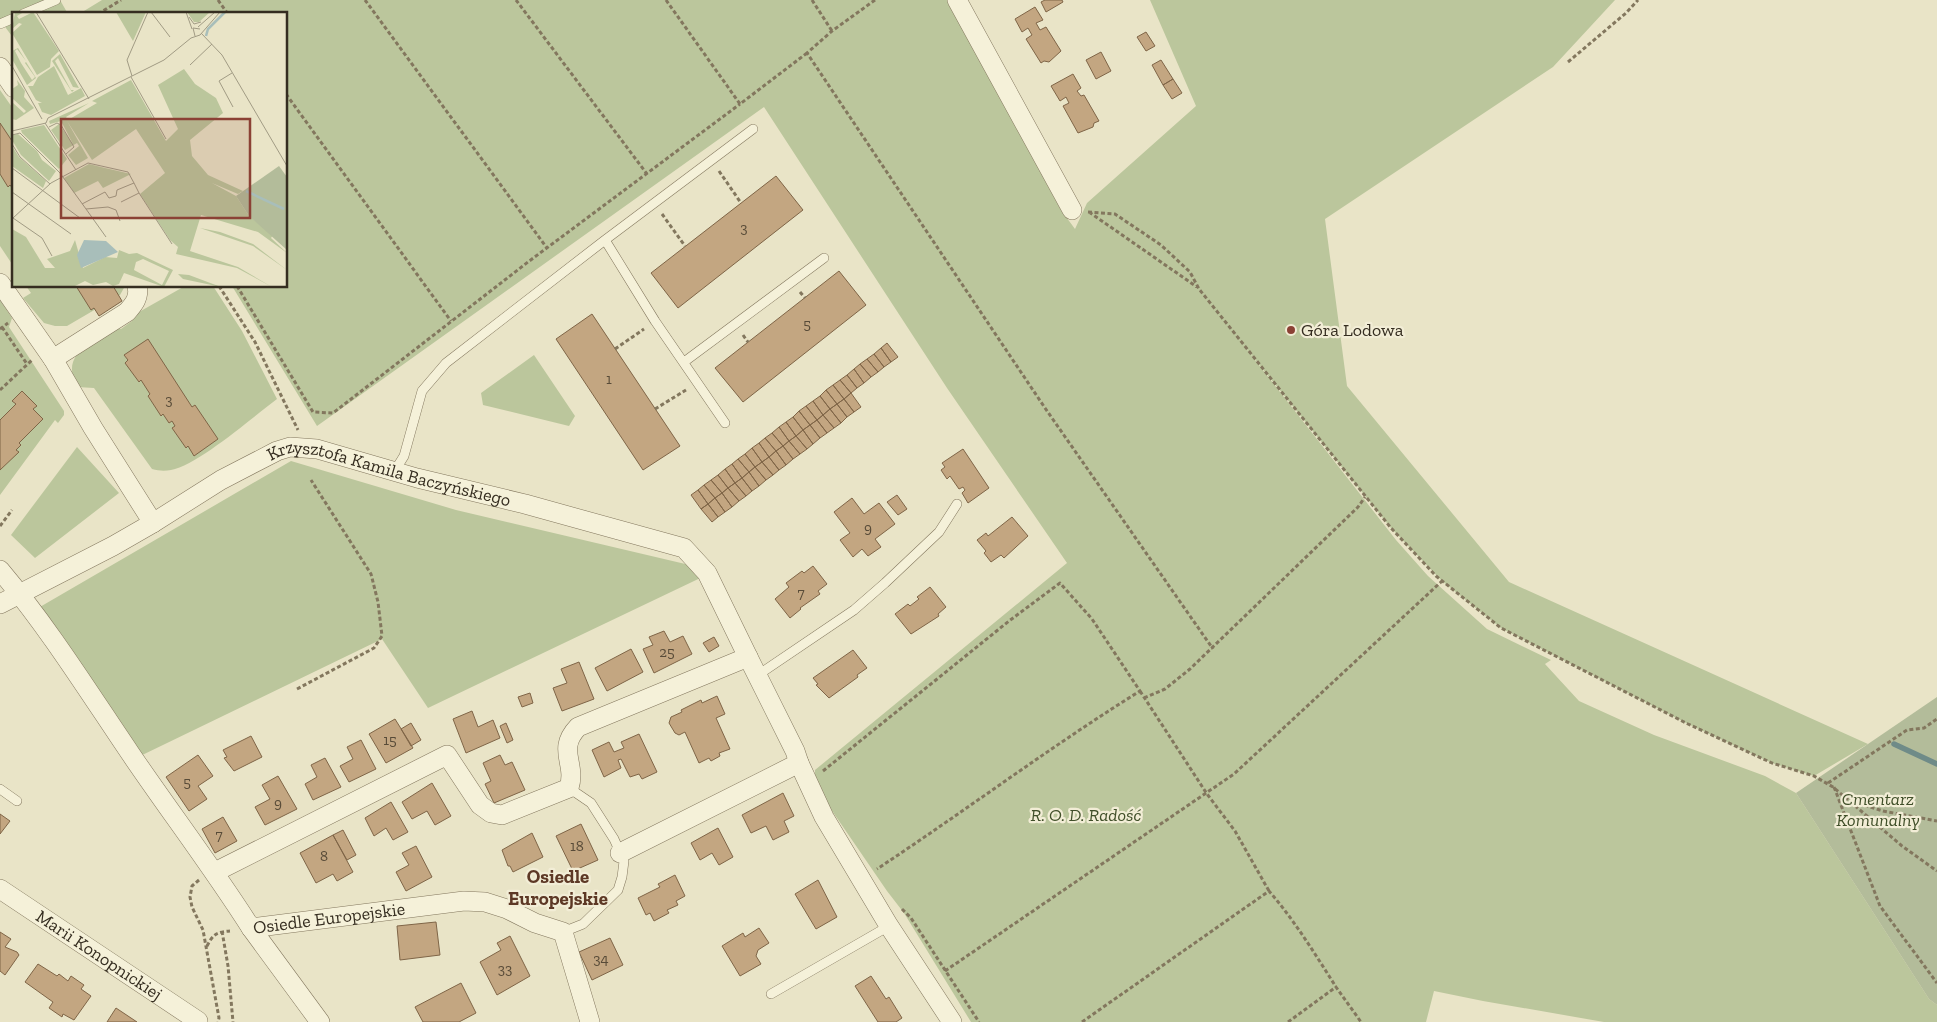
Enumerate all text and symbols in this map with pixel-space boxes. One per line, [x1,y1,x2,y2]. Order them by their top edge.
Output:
inset map [12,12,288,288]
house number: 3 [740,219,748,237]
house number: 5 [803,315,811,333]
place label: Góra Lodowa [1301,319,1404,341]
marker: Góra Lodowa [1285,324,1297,336]
house number: 1 [606,370,612,388]
house number: 3 [165,391,173,409]
street label: Krzysztofa Kamila Baczyńskiego [263,435,513,511]
house number: 9 [864,519,872,537]
house number: 7 [797,584,805,602]
house number: 25 [659,643,675,661]
house number: 15 [383,731,397,749]
house number: 5 [183,773,191,791]
park label: Cmentarz Komunalny [1836,788,1920,831]
house number: 9 [274,794,282,812]
park label: R. O. D. Radość [1030,804,1142,826]
house number: 7 [215,826,223,844]
house number: 18 [570,837,584,855]
house number: 8 [320,847,328,865]
district label: Osiedle Europejskie [508,865,608,910]
street label: Osiedle Europejskie [252,898,406,939]
street label: Marii Konopnickiej [32,905,166,1005]
house number: 34 [593,950,609,968]
house number: 33 [498,960,512,978]

